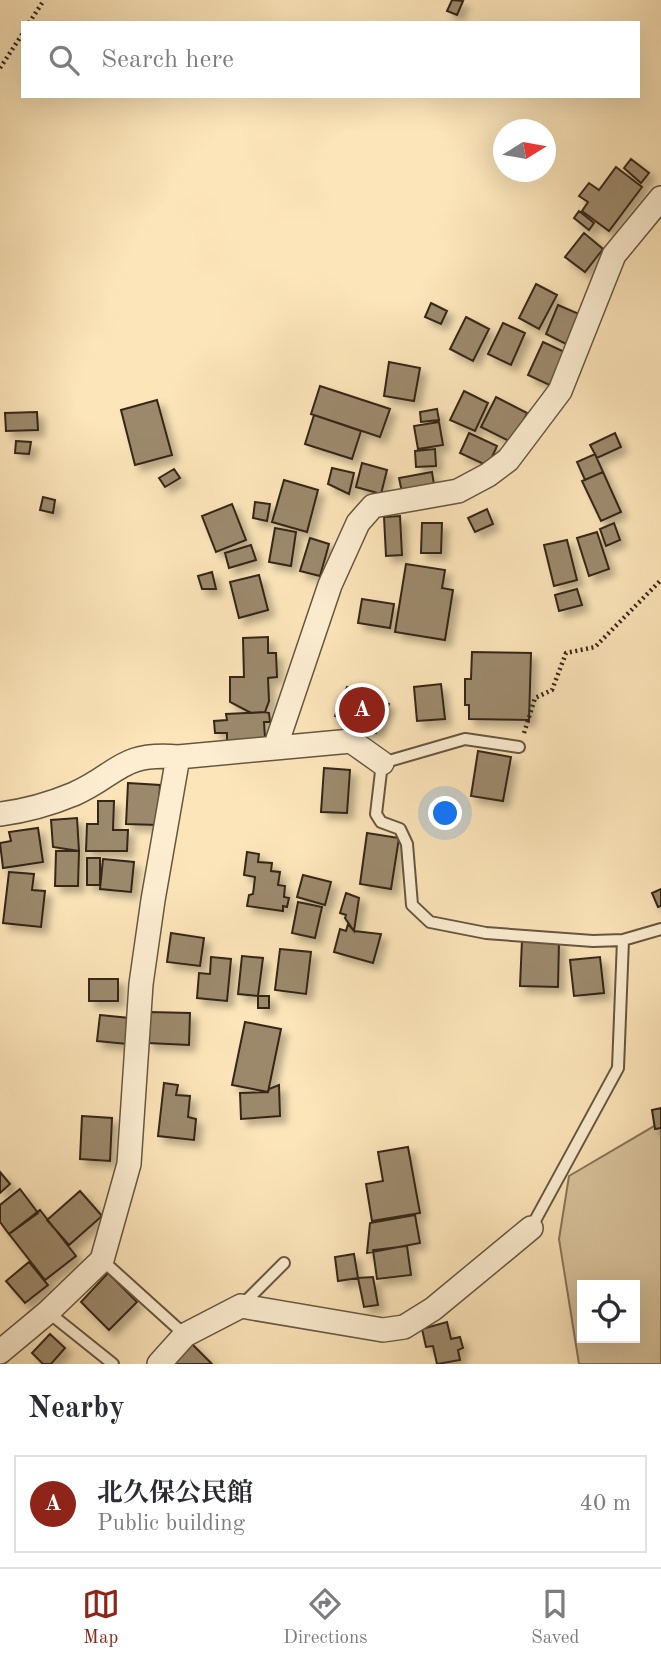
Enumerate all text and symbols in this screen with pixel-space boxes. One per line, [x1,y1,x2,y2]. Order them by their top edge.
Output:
search box [21,21,640,98]
icon: search [45,41,83,79]
text: Search here [101,47,234,73]
north arrow [493,119,556,182]
pin: A [339,684,385,736]
your location [428,796,462,830]
map controls [577,1280,640,1343]
button: locate [577,1280,640,1343]
text: Nearby [28,1394,125,1424]
text: 北久保公民館 [97,1481,253,1507]
text: A [44,1492,62,1515]
text: 40 m [580,1492,631,1515]
text: Public building [97,1512,245,1535]
tab: Map [82,1585,120,1650]
tab: Directions [283,1585,368,1650]
tab: Saved [531,1585,579,1650]

